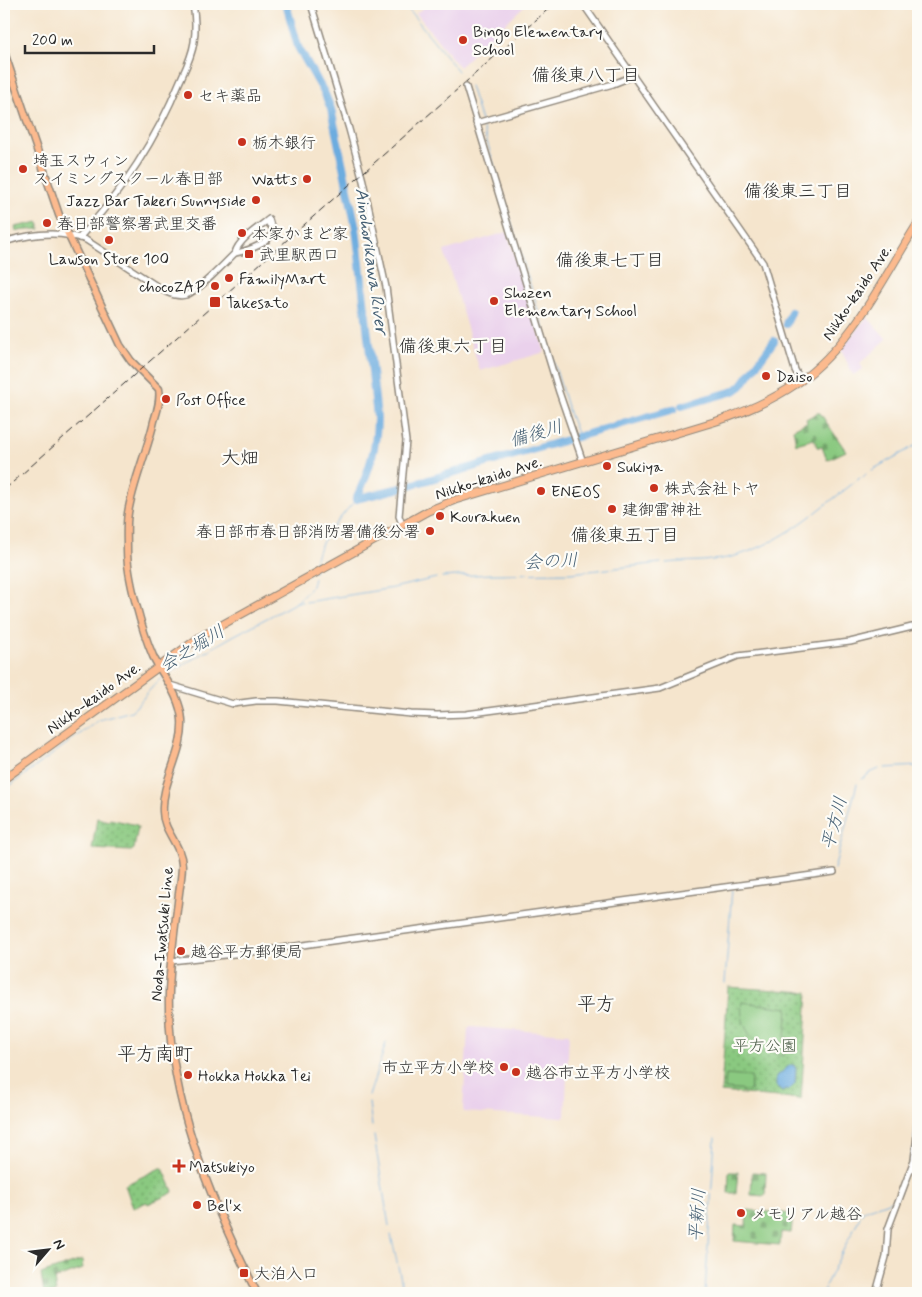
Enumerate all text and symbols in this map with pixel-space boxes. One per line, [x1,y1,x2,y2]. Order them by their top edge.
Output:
scale bar [25,22,154,54]
place label: Bingo Elementary School [473,22,603,61]
text: 200 m [32,31,73,51]
marker: Bingo Elementary School [457,34,469,46]
district label: 備後東八丁目 [532,64,640,88]
place label: セキ薬品 [198,86,262,107]
marker: セキ薬品 [182,89,194,101]
place label: 栃木銀行 [252,133,316,154]
marker: 栃木銀行 [236,136,248,148]
place label: 埼玉スウィン スイミングスクール春日部 [33,151,223,190]
marker: 埼玉スウィン スイミングスクール春日部 [17,163,29,175]
place label: Watts [252,170,297,191]
marker: Watts [301,173,313,185]
district label: 備後東三丁目 [744,180,852,204]
water label: Ainohorikawa River [349,186,394,338]
place label: Jazz Bar Takeri Sunnyside [66,191,246,212]
marker: Jazz Bar Takeri Sunnyside [250,194,262,206]
place label: 春日部警察署武里交番 [57,214,217,235]
marker: 春日部警察署武里交番 [41,217,53,229]
place label: 本家かまど家 [252,224,348,245]
marker: 本家かまど家 [236,227,248,239]
marker: Lawson Store 100 [103,234,115,246]
street label: Nikko-kaido Ave. [817,241,897,345]
place label: 武里駅西口 [259,245,339,266]
marker: 武里駅西口 [243,248,255,260]
place label: Lawson Store 100 [49,249,169,270]
district label: 備後東七丁目 [556,249,664,273]
place label: FamilyMart [239,269,327,290]
marker: FamilyMart [223,272,235,284]
place label: chocoZAP [139,277,206,298]
marker: chocoZAP [209,280,221,292]
place label: Shozen Elementary School [504,283,637,322]
place label: Takesato [226,293,289,314]
marker: Takesato [208,295,222,309]
marker: Shozen Elementary School [488,295,500,307]
district label: 備後東六丁目 [399,335,507,359]
place label: Daiso [776,367,812,388]
marker: Daiso [760,370,772,382]
place label: Post Office [176,390,246,411]
marker: Post Office [160,393,172,405]
water label: 備後川 [507,415,566,453]
district label: 大畑 [221,446,259,471]
street label: Nikko-kaido Ave. [432,451,545,506]
place label: Sukiya [617,457,663,478]
marker: Sukiya [601,460,613,472]
place label: 株式会社トヤ [664,479,760,500]
place label: ENEOS [551,482,600,503]
marker: 株式会社トヤ [648,482,660,494]
marker: ENEOS [535,485,547,497]
place label: 建御雷神社 [622,500,702,521]
marker: 建御雷神社 [606,503,618,515]
place label: Kourakuen [450,507,520,528]
marker: Kourakuen [434,510,446,522]
place label: 春日部市春日部消防署備後分署 [196,522,420,543]
district label: 備後東五丁目 [571,524,679,548]
marker: 春日部市春日部消防署備後分署 [424,525,436,537]
water label: 会の川 [523,549,579,575]
water label: 会之堀川 [155,620,230,678]
street label: Nikko-kaido Ave. [43,657,145,739]
water label: 平方川 [816,794,854,852]
street label: Noda-Iwatsuki Line [146,865,179,1002]
place label: 越谷平方郵便局 [191,942,303,963]
marker: 越谷平方郵便局 [175,945,187,957]
district label: 平方 [577,992,615,1017]
park label: 平方公園 [733,1036,797,1057]
district label: 平方南町 [117,1042,193,1067]
place label: 市立平方小学校 [382,1058,494,1079]
marker: 市立平方小学校 [498,1061,510,1073]
place label: 越谷市立平方小学校 [526,1063,670,1084]
place label: Hokka Hokka Tei [198,1066,311,1087]
marker: 越谷市立平方小学校 [510,1066,522,1078]
marker: Hokka Hokka Tei [182,1069,194,1081]
place label: Matsukiyo [189,1157,255,1178]
marker: Matsukiyo [173,1160,185,1172]
water label: 平新川 [684,1187,712,1243]
place label: Bel'x [207,1196,242,1217]
marker: Bel'x [191,1199,203,1211]
place label: メモリアル越谷 [751,1204,862,1225]
marker: メモリアル越谷 [735,1207,747,1219]
north arrow [22,1224,72,1274]
text: N [48,1236,69,1253]
place label: 大泊入口 [254,1264,318,1285]
marker: 大泊入口 [238,1267,250,1279]

